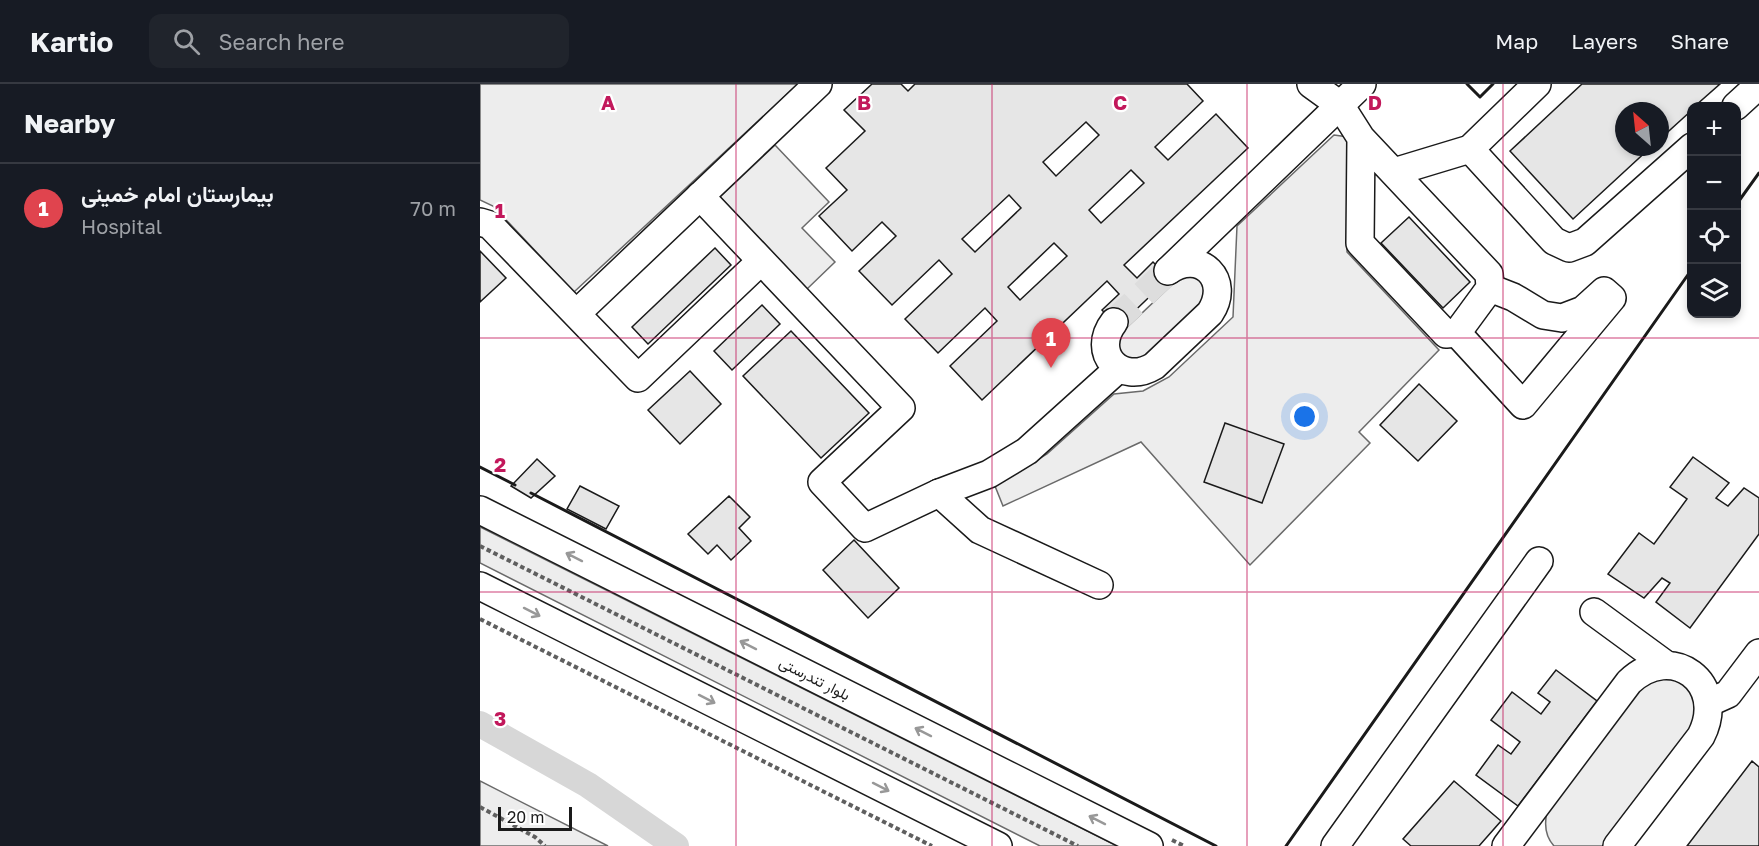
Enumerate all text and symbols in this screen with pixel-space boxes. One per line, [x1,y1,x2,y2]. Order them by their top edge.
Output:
search box [149,14,569,68]
text: Kartio [30,25,113,58]
icon: search [170,25,203,58]
text: Search here [218,28,344,55]
text: Map [1495,28,1538,54]
text: Layers [1571,28,1638,54]
text: Share [1671,28,1729,54]
text: A [601,90,615,114]
text: B [857,90,871,114]
text: C [1113,90,1127,114]
text: D [1368,90,1382,114]
north arrow [1615,102,1669,156]
map controls [1687,102,1741,318]
button: + [1687,102,1741,156]
text: Nearby [24,108,115,139]
button: − [1687,156,1741,210]
text: بیمارستان امام خمینی [81,180,274,207]
text: 1 [38,196,49,220]
text: 70 m [410,196,456,220]
text: 1 [495,198,505,222]
button: locate [1687,210,1741,264]
text: Hospital [81,214,162,238]
button: layers [1687,264,1741,318]
pin: 1 [1032,318,1070,368]
your location [1290,402,1319,431]
text: 2 [494,452,506,476]
one-way arrow [565,551,583,563]
one-way arrow [523,606,541,618]
one-way arrow [740,638,758,650]
street label: بلوار تندرستی [776,652,853,705]
one-way arrow [697,694,715,706]
text: 3 [494,706,506,730]
one-way arrow [914,726,932,738]
one-way arrow [871,782,889,793]
scale bar [498,804,572,832]
text: 20 m [507,807,544,827]
one-way arrow [1088,813,1106,825]

